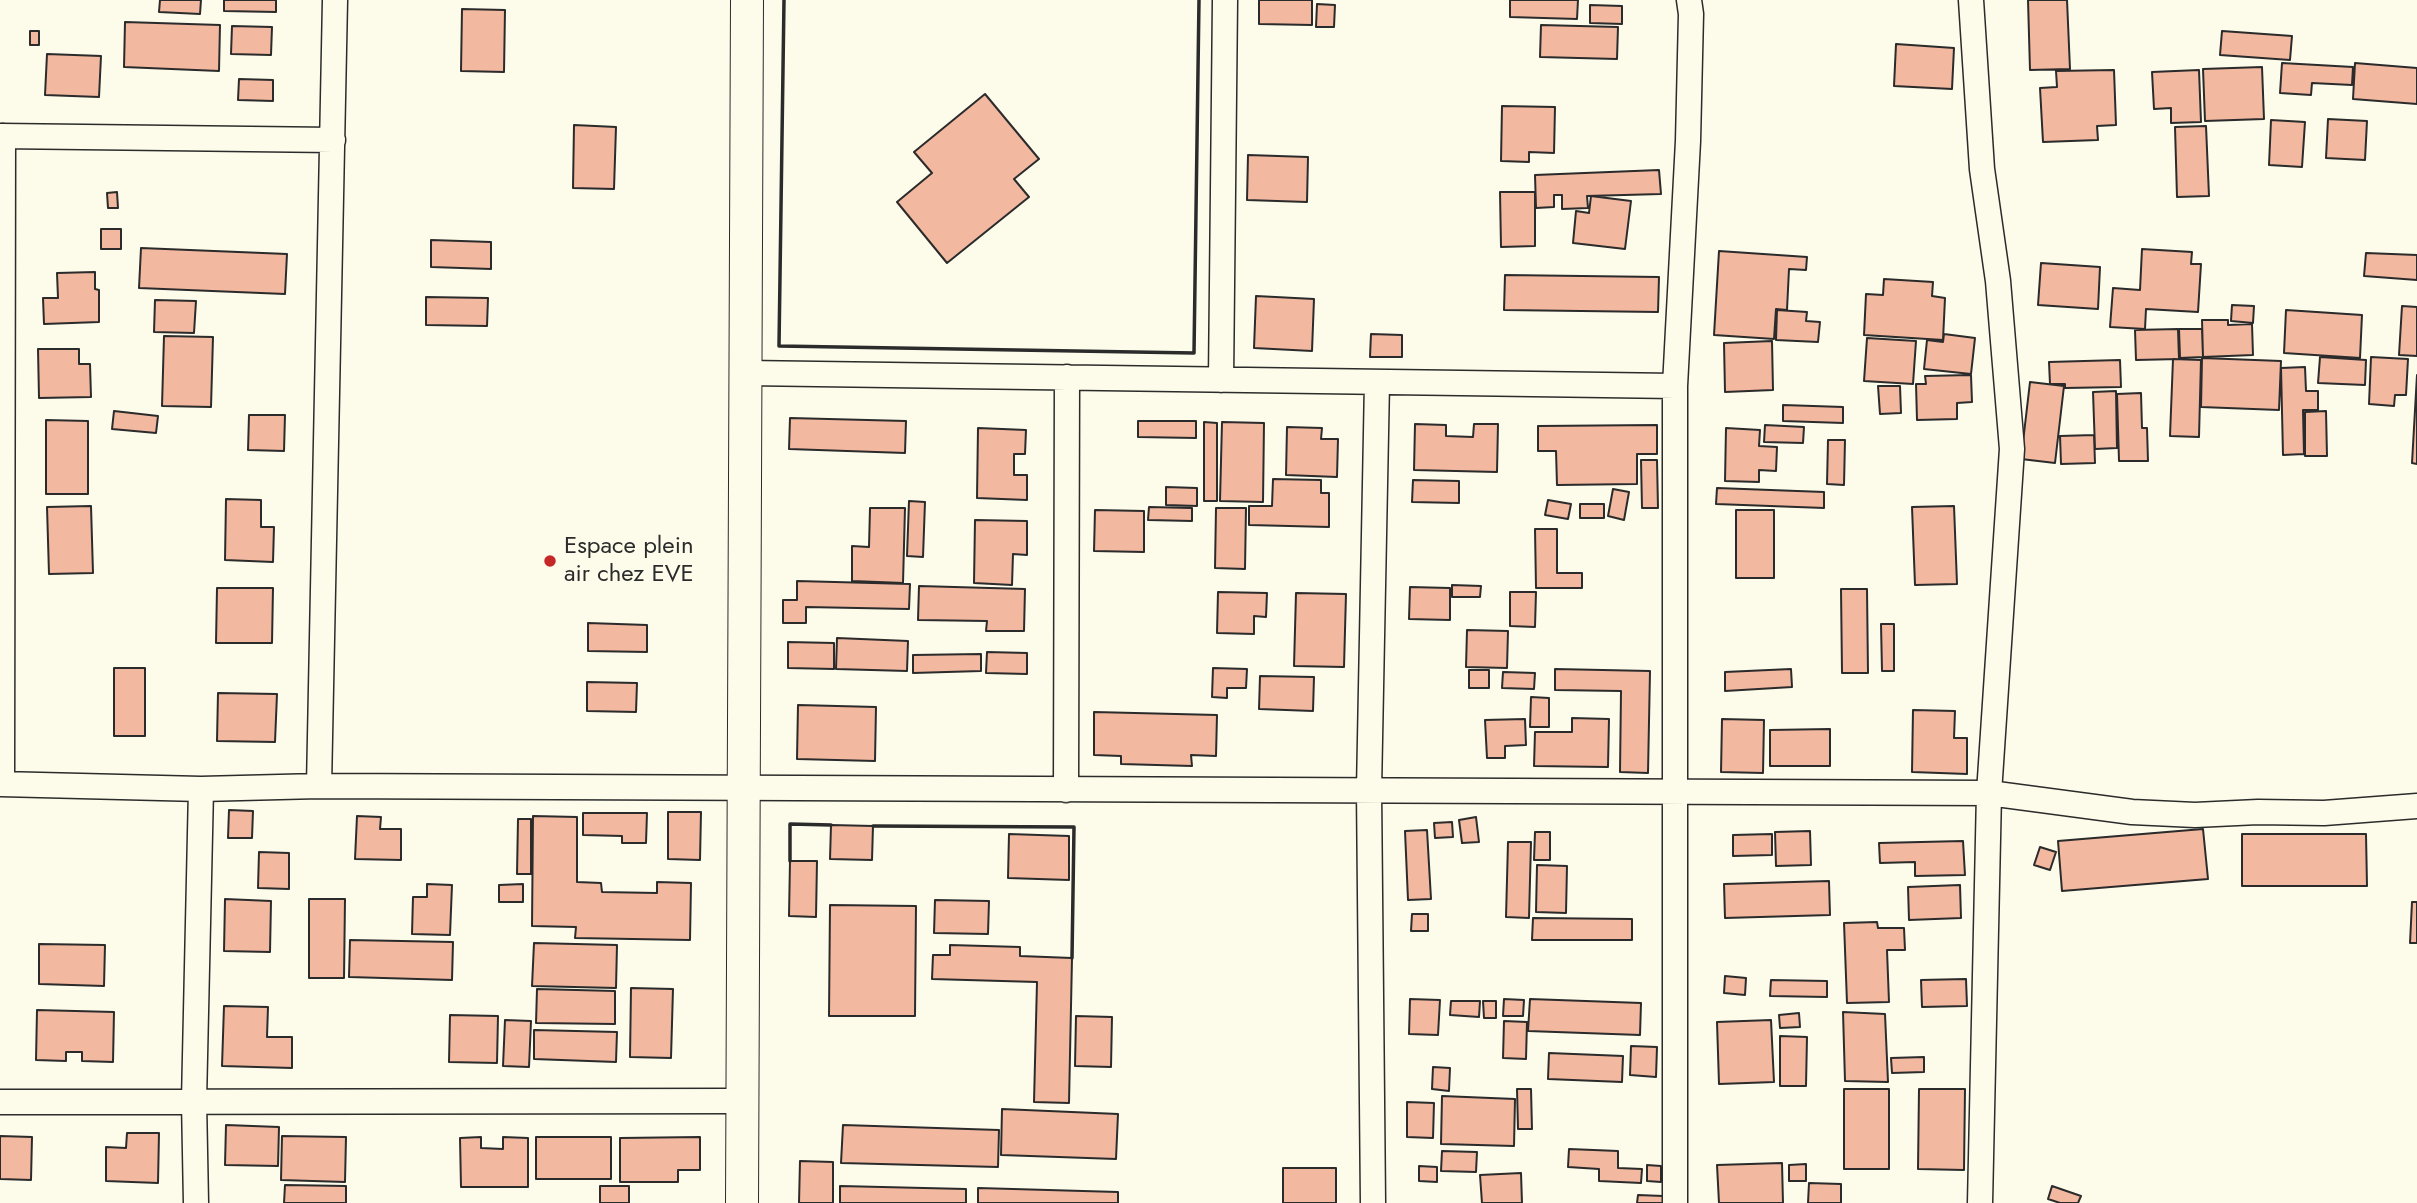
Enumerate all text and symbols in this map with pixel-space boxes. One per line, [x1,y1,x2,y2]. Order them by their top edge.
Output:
place label: Espace plein air chez EVE [564,533,694,589]
marker: Espace plein air chez EVE [542,553,558,569]

